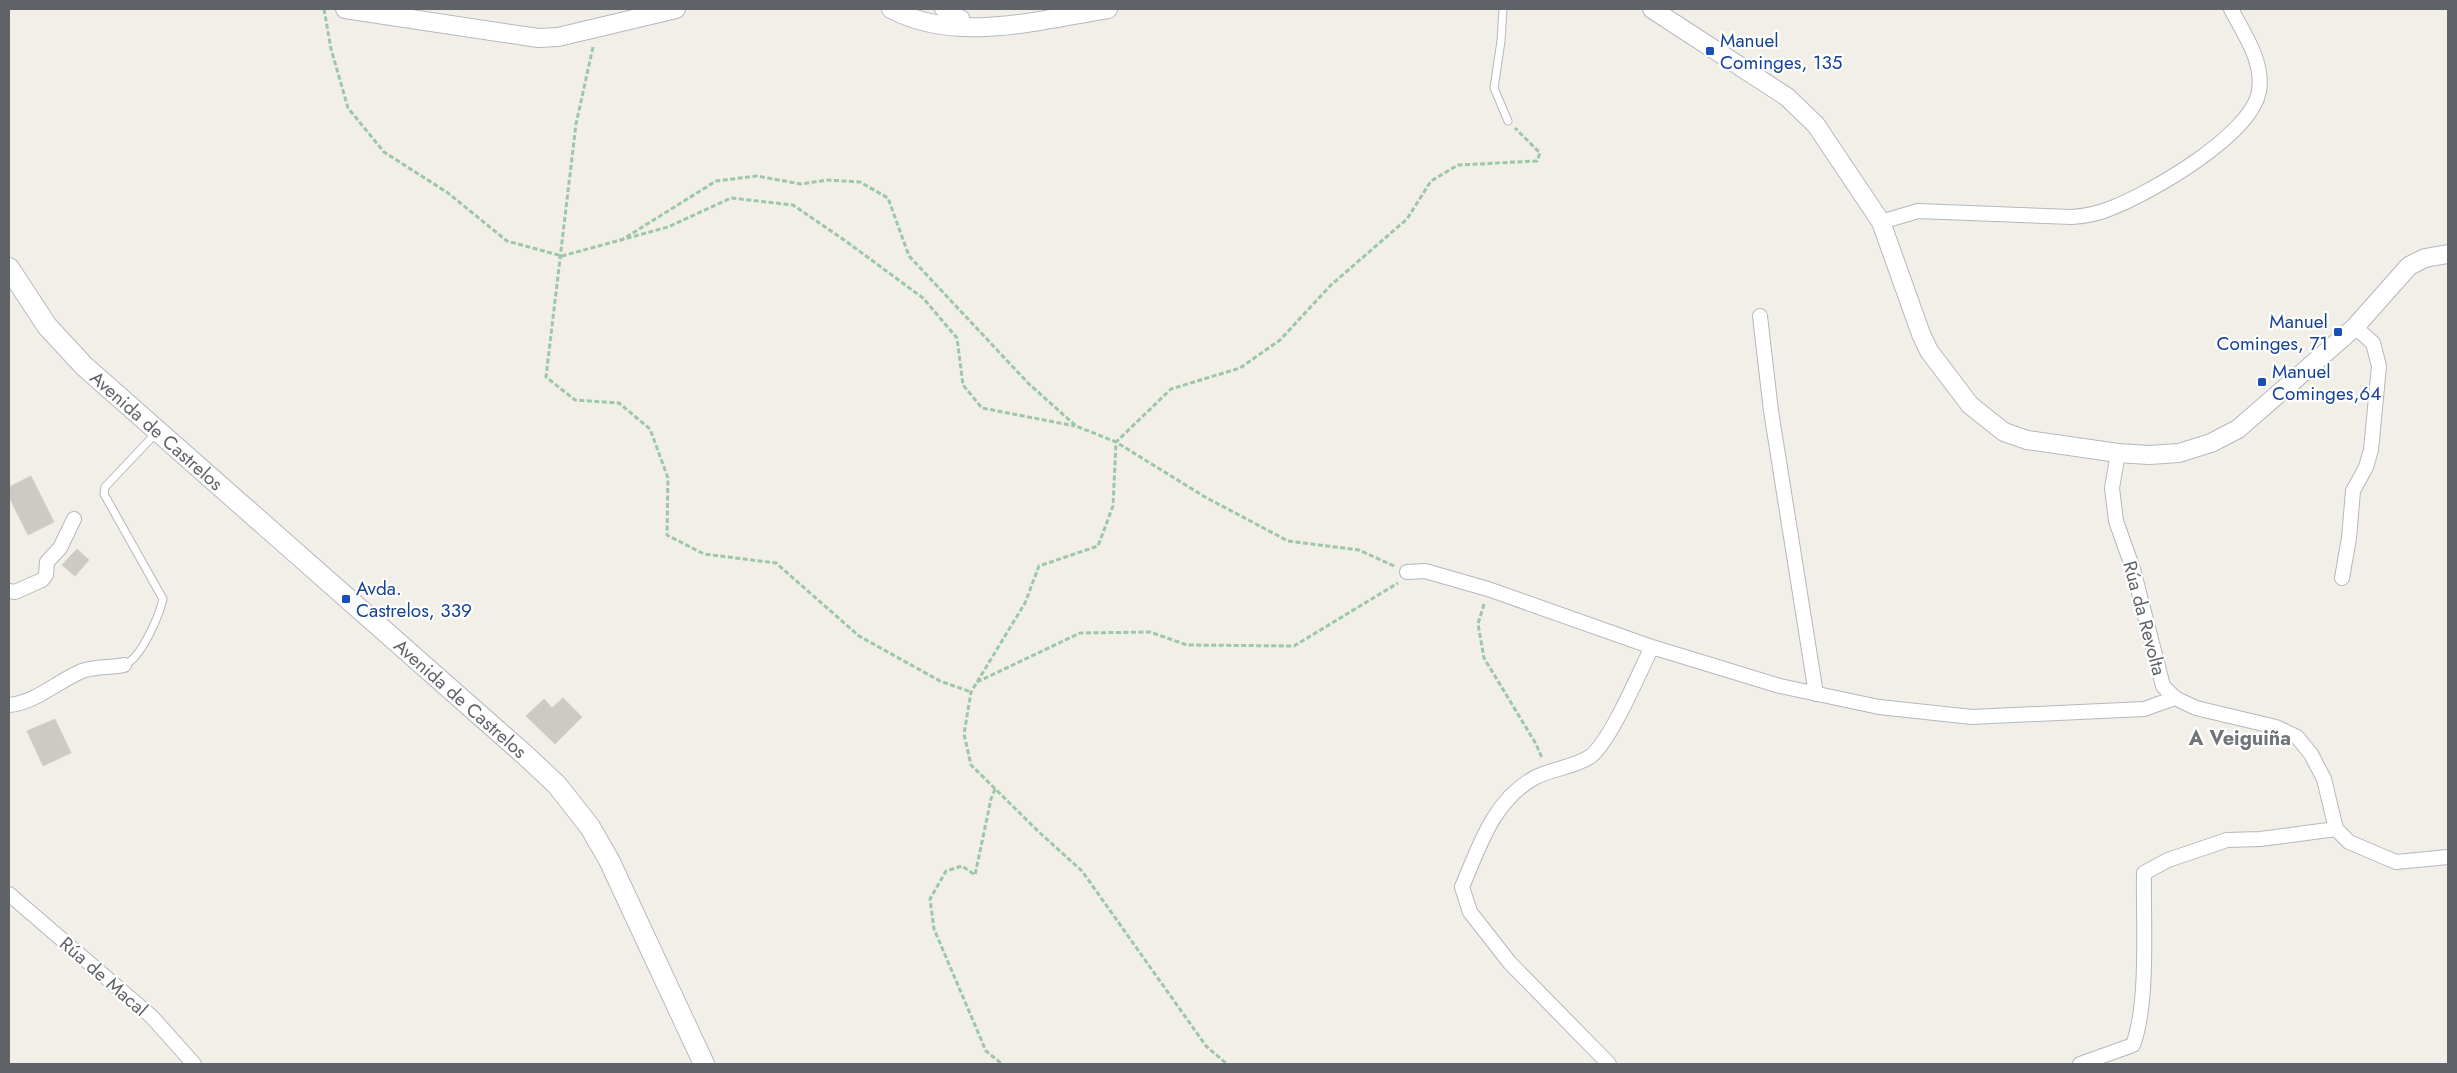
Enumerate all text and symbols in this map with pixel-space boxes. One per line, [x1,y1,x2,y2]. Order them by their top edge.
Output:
place label: Manuel Cominges, 135 [1720,27,1843,76]
marker: Manuel Cominges, 135 [1704,45,1716,57]
place label: Manuel Cominges, 71 [2217,308,2328,357]
marker: Manuel Cominges, 71 [2332,326,2344,338]
place label: Manuel Cominges,64 [2272,358,2381,407]
street label: Avenida de Castrelos [84,365,229,497]
marker: Manuel Cominges,64 [2256,376,2268,388]
street label: Rúa da Revolta [2116,558,2173,679]
place label: Avda. Castrelos, 339 [356,575,472,624]
marker: Avda. Castrelos, 339 [340,593,352,605]
street label: Avenida de Castrelos [388,632,533,765]
district label: A Veiguiña [2188,724,2291,753]
street label: Rúa de Macal [54,930,154,1022]

